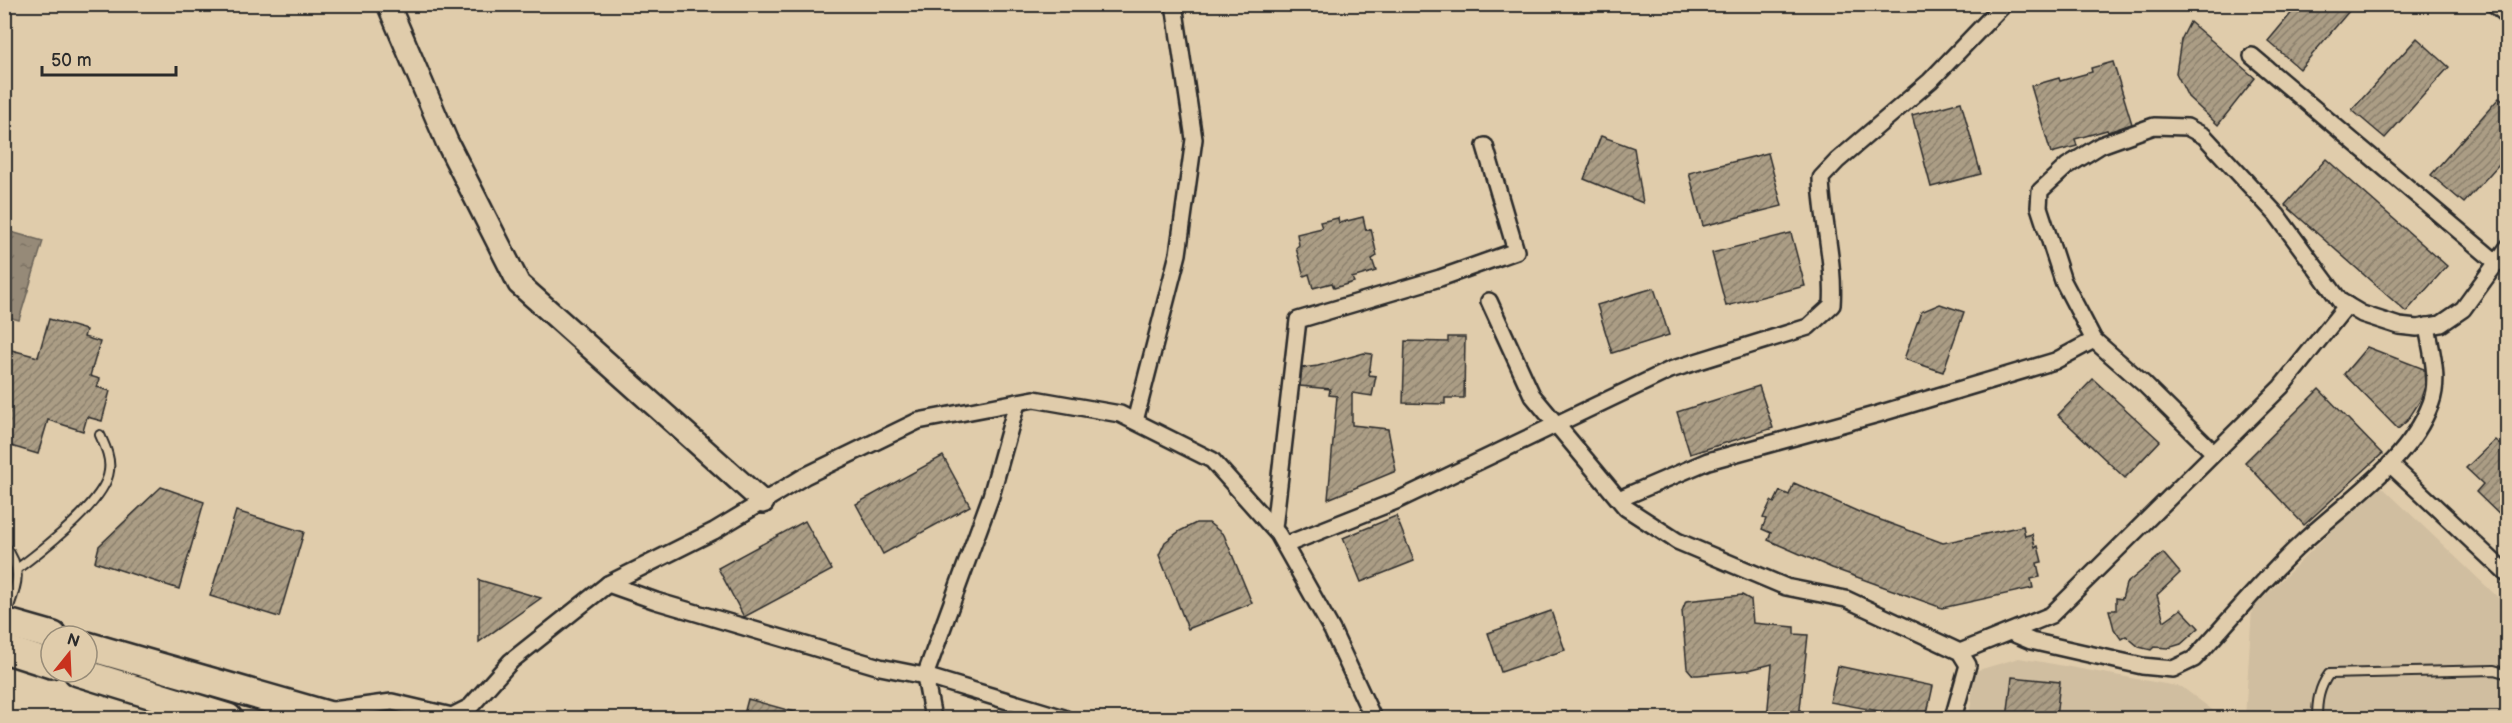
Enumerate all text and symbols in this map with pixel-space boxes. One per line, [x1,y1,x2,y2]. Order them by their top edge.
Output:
scale bar [42,39,176,77]
text: 50 m [51,50,92,71]
north arrow [39,624,99,684]
text: N [65,630,82,652]

